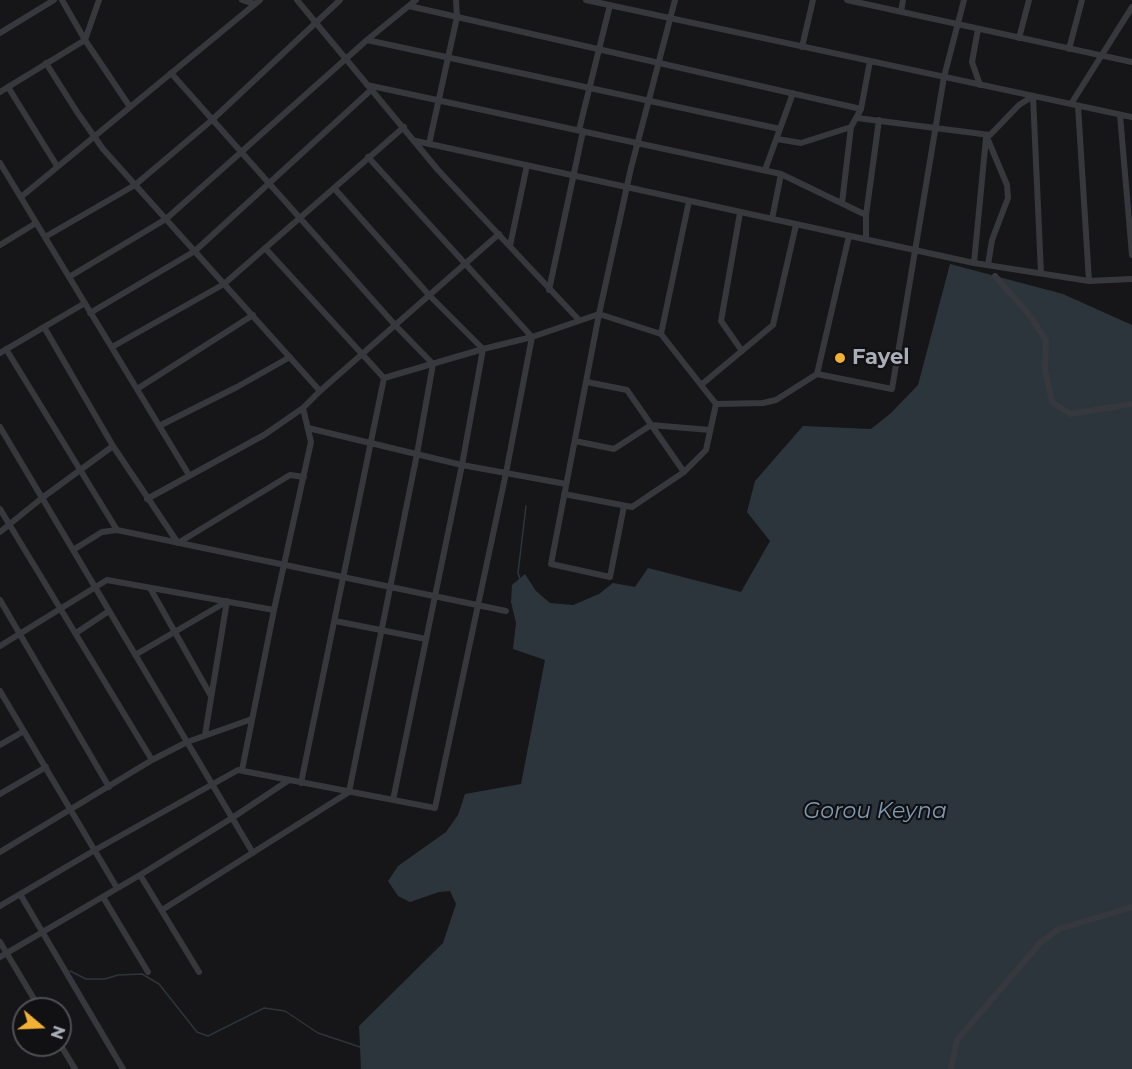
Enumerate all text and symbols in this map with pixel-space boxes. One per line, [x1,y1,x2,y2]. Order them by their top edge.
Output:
place label: Fayel [852,345,910,371]
marker: Fayel [833,351,847,365]
water label: Gorou Keyna [803,799,947,825]
north arrow [12,997,72,1057]
text: N [47,1023,69,1042]

